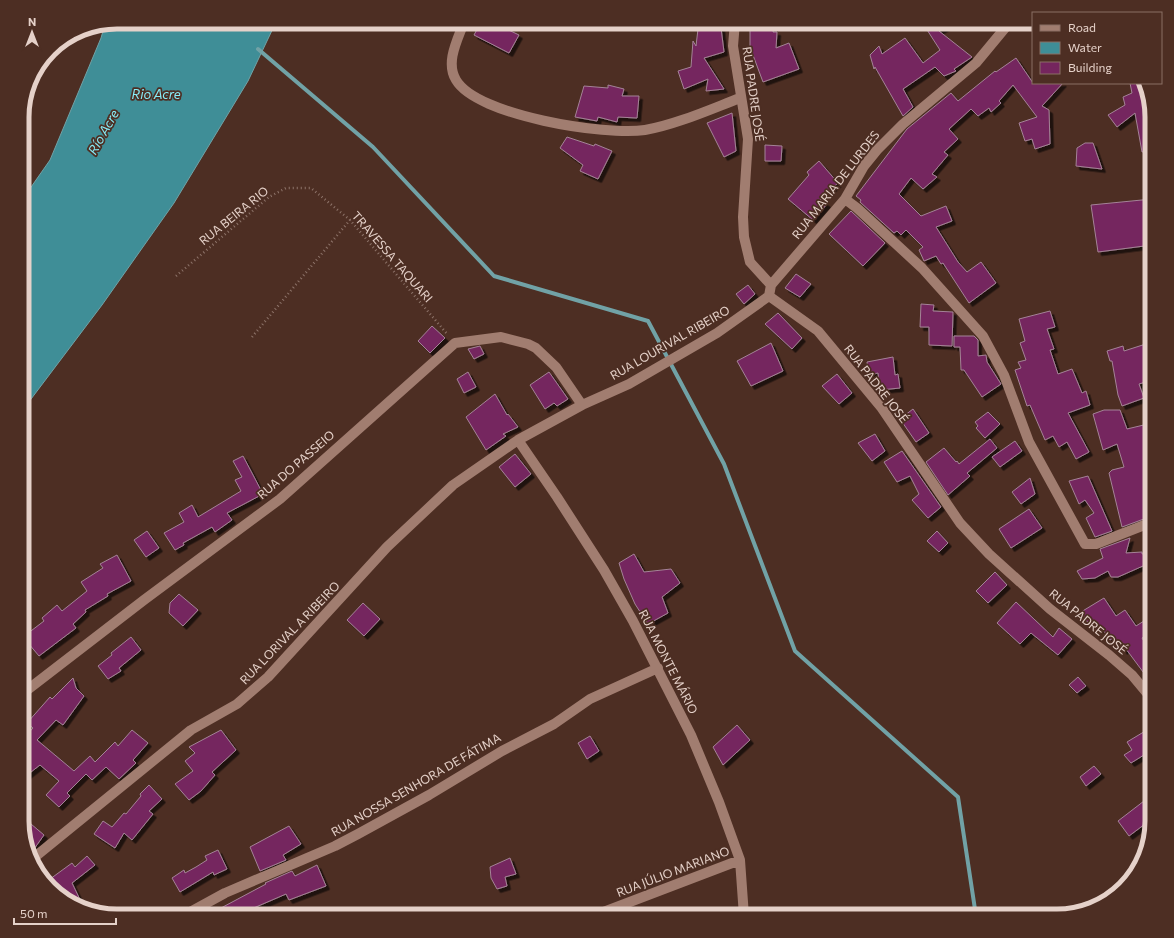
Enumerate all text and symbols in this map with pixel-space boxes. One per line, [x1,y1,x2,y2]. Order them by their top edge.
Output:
north arrow [12,12,52,52]
legend [1032,12,1162,84]
text: N [28,15,36,28]
text: Road [1068,20,1096,34]
text: Water [1068,40,1102,54]
street label: RUA PADRE JOSÉ [739,45,768,142]
text: Building [1068,60,1112,74]
water label: Rio Acre [132,86,181,102]
water label: Río Acre [84,107,122,157]
street label: RUA MARIA DE LURDES [789,128,882,241]
street label: RUA BEIRA RIO [196,183,271,247]
street label: TRAVESSA TAQUARI [350,208,436,305]
street label: RUA LOURIVAL RIBEIRO [607,302,732,382]
street label: RUA PADRE JOSÉ [841,341,912,426]
street label: RUA DO PASSEIO [254,427,337,501]
street label: RUA LORIVAL A RIBEIRO [237,578,342,687]
street label: RUA PADRE JOSÉ [1046,586,1130,658]
street label: RUA MONTE MÁRIO [637,607,701,716]
street label: RUA NOSSA SENHORA DE FÁTIMA [328,730,503,839]
street label: RUA JÚLIO MARIANO [614,843,732,900]
scale bar [14,900,116,926]
text: 50 m [20,906,48,920]

